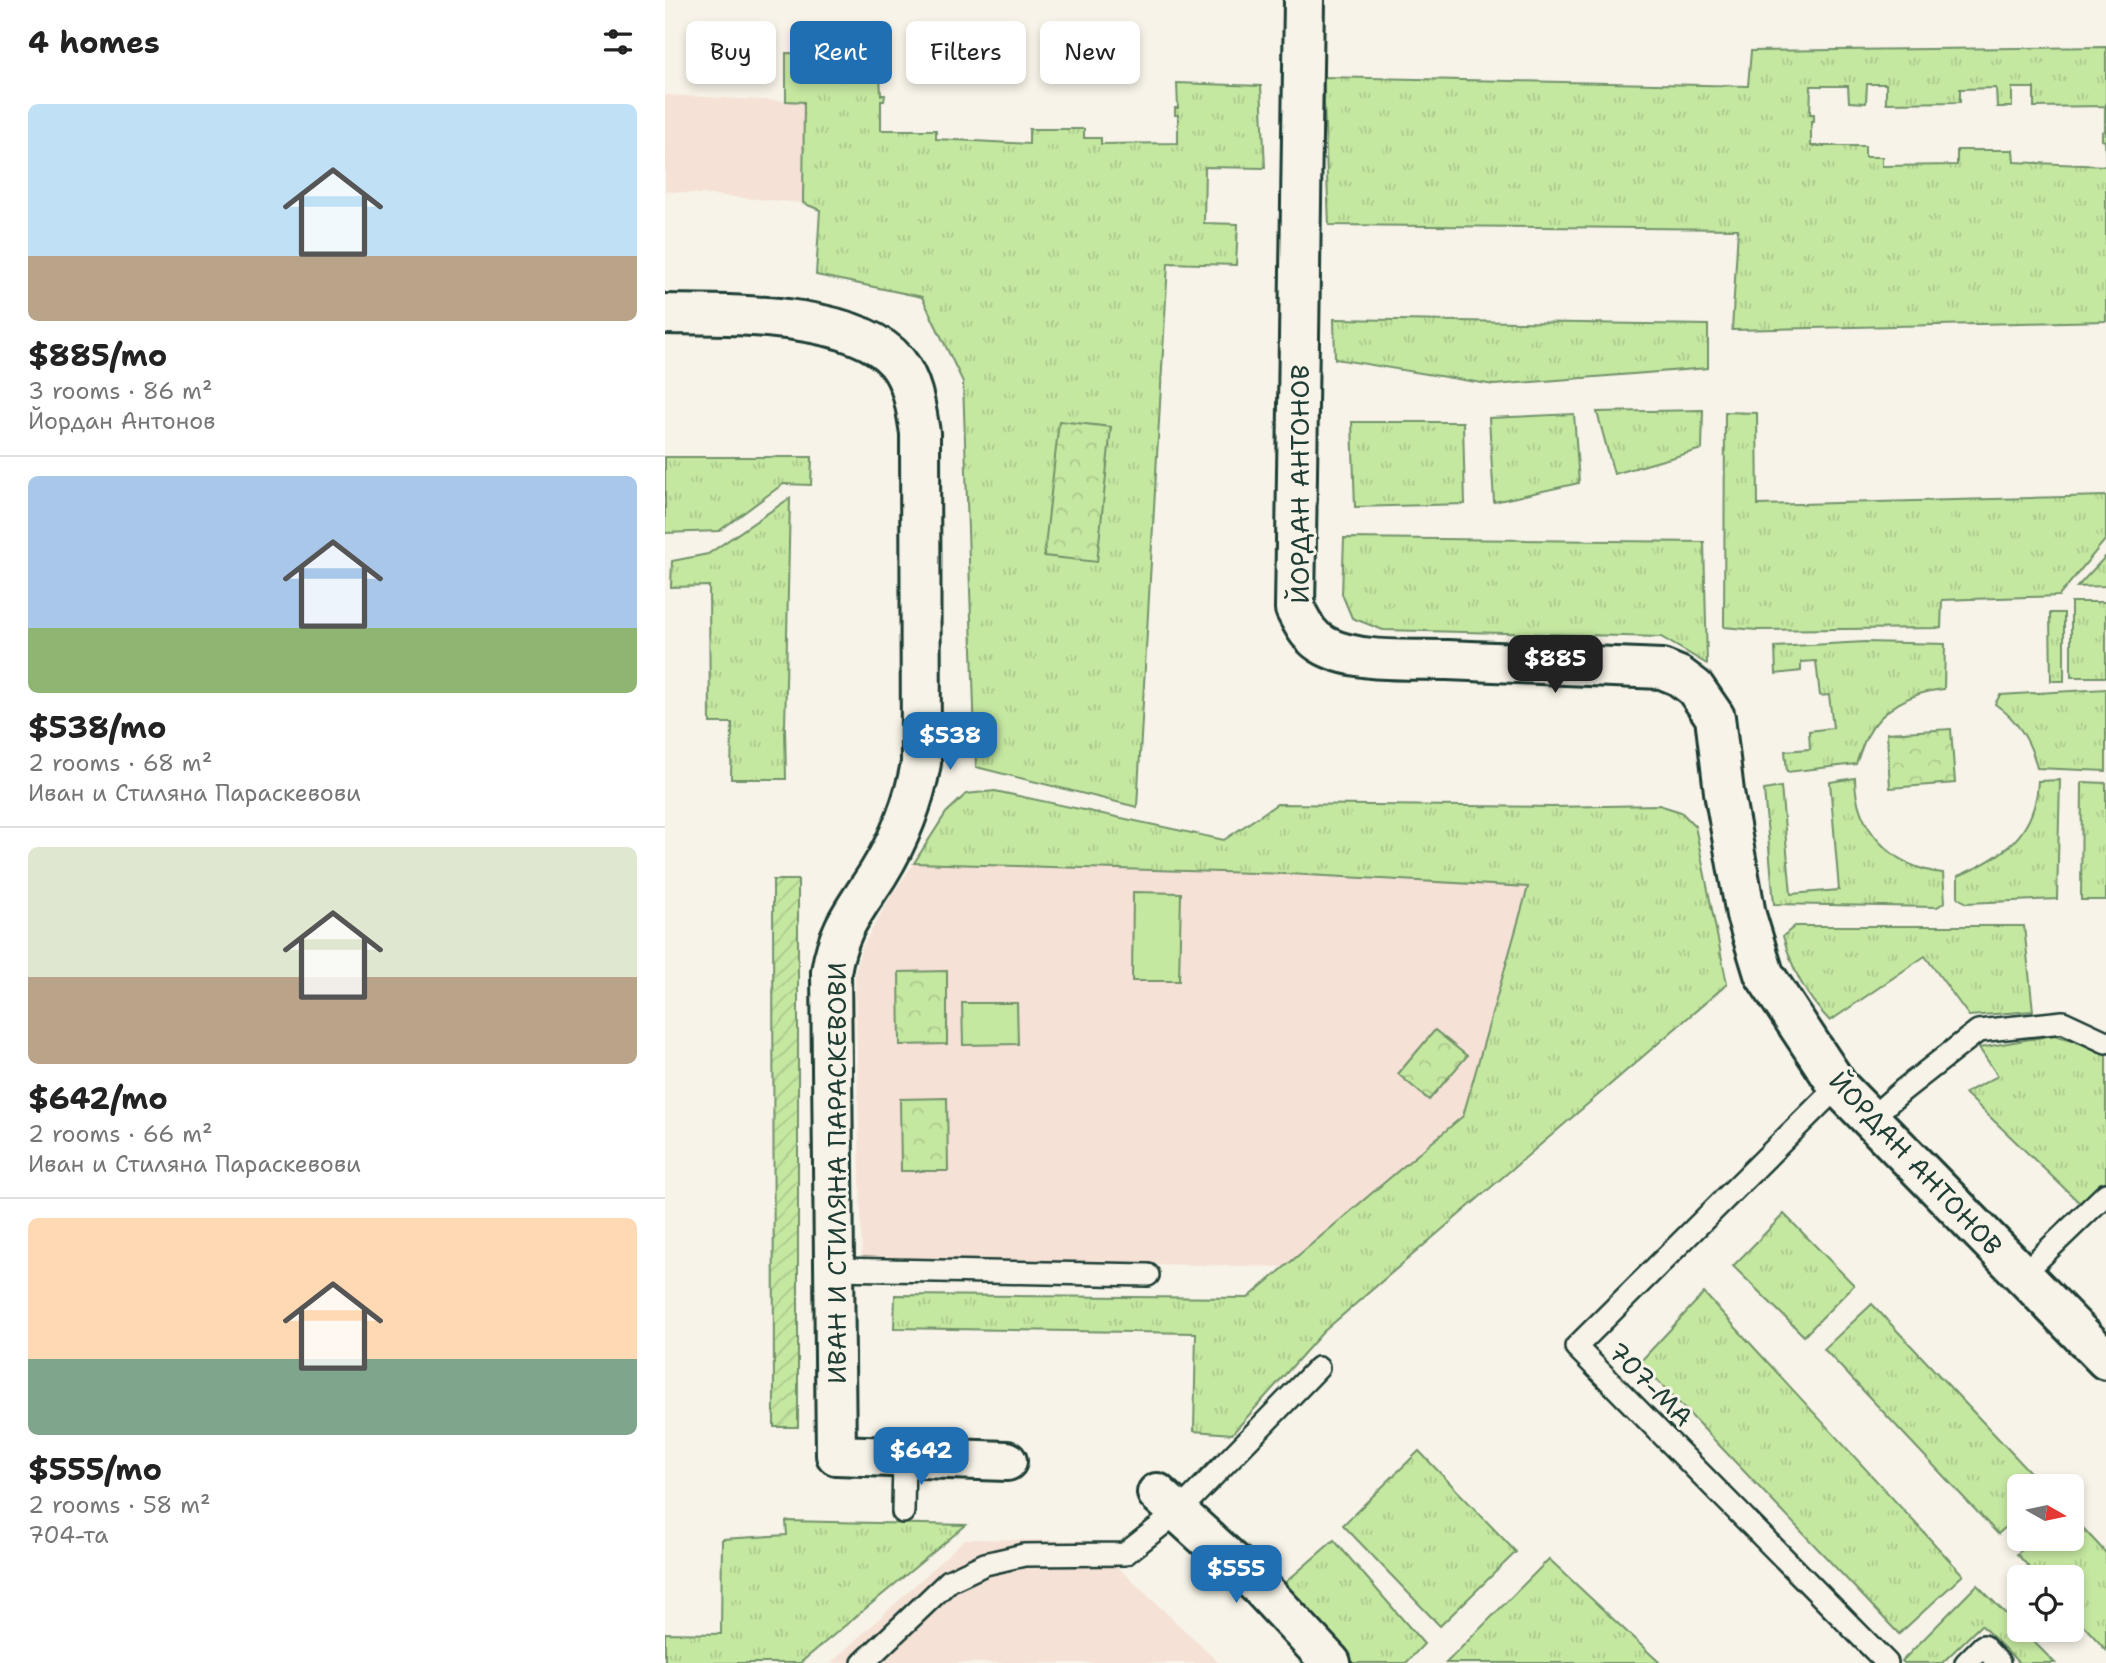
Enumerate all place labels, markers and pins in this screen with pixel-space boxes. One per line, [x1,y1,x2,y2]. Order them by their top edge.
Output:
pin: $885 [1514,636,1596,695]
pin: $538 [909,712,991,772]
pin: $642 [880,1428,962,1487]
pin: $555 [1195,1546,1277,1605]

